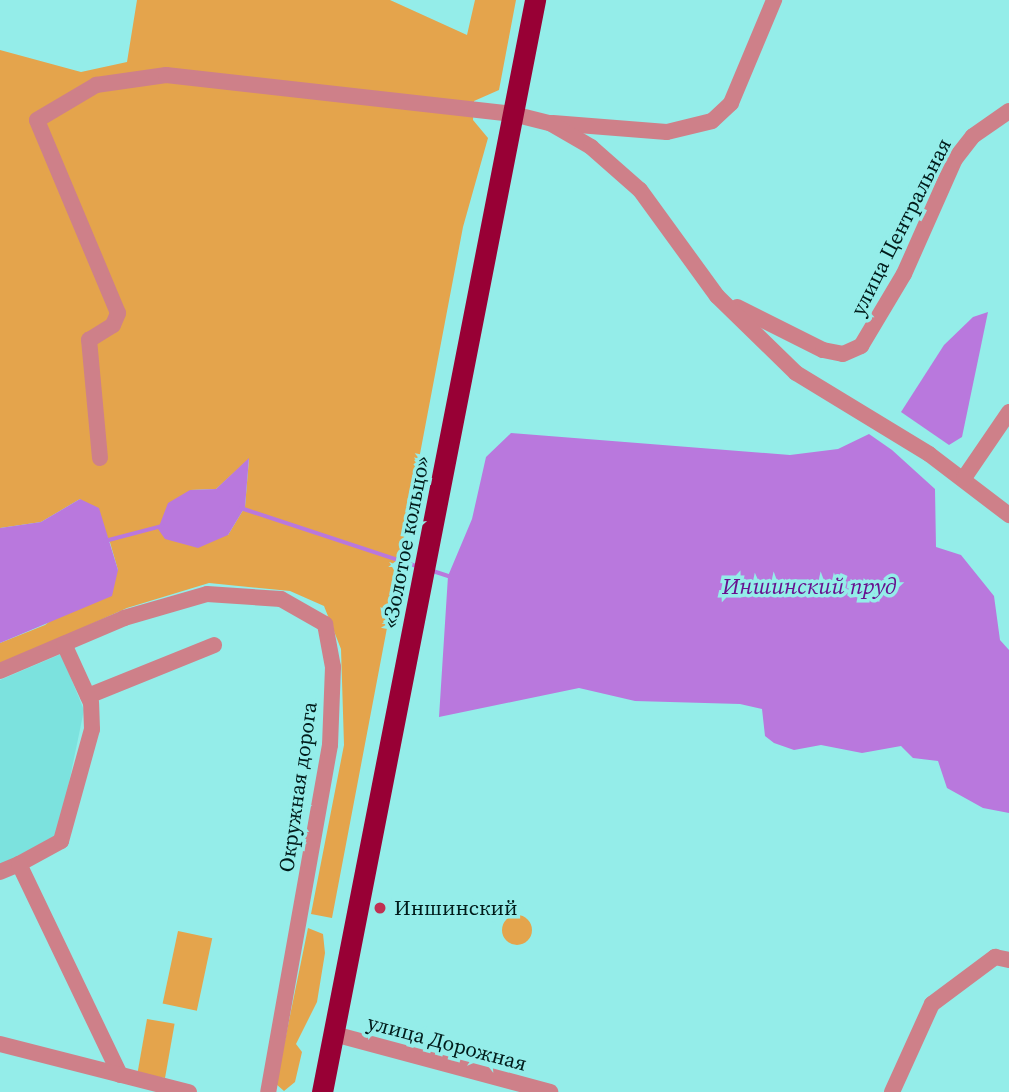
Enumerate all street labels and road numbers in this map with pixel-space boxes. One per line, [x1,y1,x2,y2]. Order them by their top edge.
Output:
street label: улица Центральная [845,134,957,320]
street label: «Золотое кольцо» [377,454,435,630]
street label: Окружная дорога [274,700,322,874]
street label: улица Дорожная [365,1010,529,1076]

